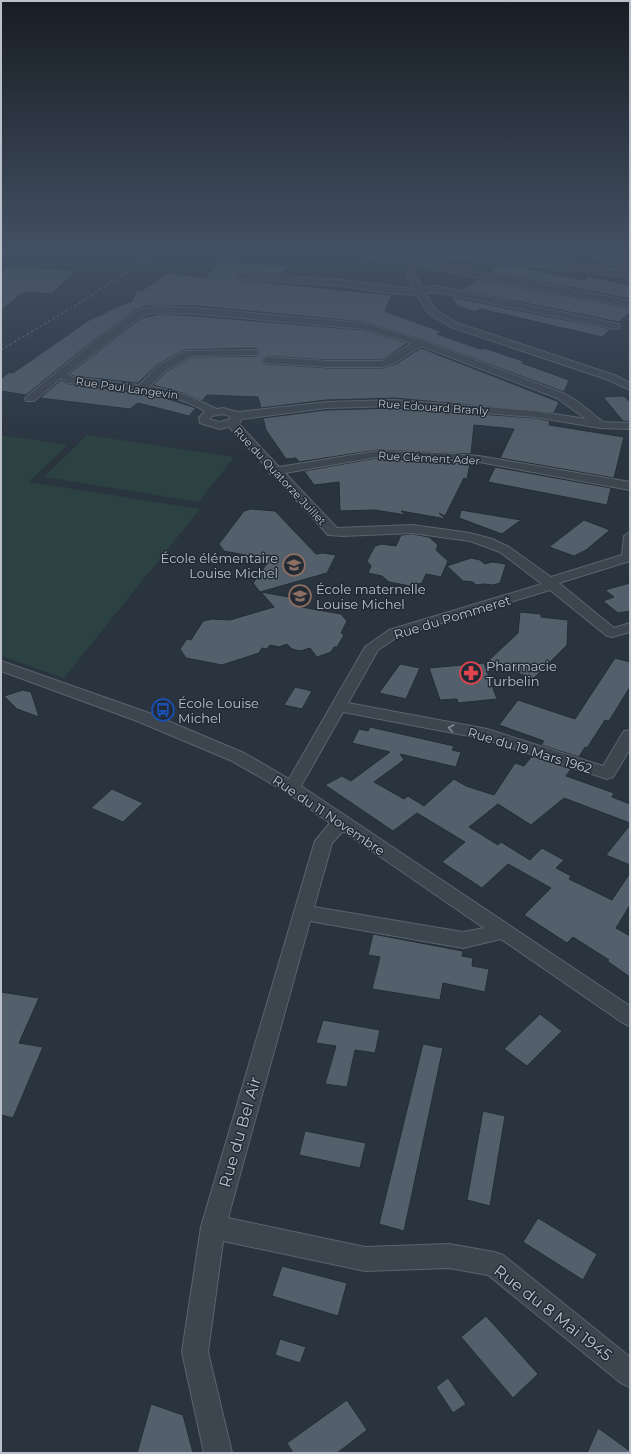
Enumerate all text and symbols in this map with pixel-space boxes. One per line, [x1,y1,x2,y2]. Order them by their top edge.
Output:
street label: Rue Paul Langevin [75,374,179,402]
street label: Rue Edouard Branly [378,396,488,418]
street label: Rue du Quatorze Juillet [231,424,330,528]
street label: Rue Clément Ader [378,448,480,468]
place label: École élémentaire Louise Michel [161,550,278,581]
school or university icon: École élémentaire Louise Michel [281,552,307,578]
place label: École maternelle Louise Michel [316,581,426,612]
school or university icon: École maternelle Louise Michel [287,583,313,609]
street label: Rue du Pommeret [392,592,512,642]
place label: Pharmacie Turbelin [486,658,557,689]
pharmacy icon: Pharmacie Turbelin [458,660,484,686]
place label: École Louise Michel [178,695,259,726]
bus stop icon: École Louise Michel [150,697,176,723]
street label: Rue du 19 Mars 1962 [466,723,594,777]
one-way arrow [448,724,454,732]
street label: Rue du 11 Novembre [270,771,388,859]
street label: Rue du Bel Air [215,1074,265,1190]
street label: Rue du 8 Mai 1945 [490,1261,616,1365]

